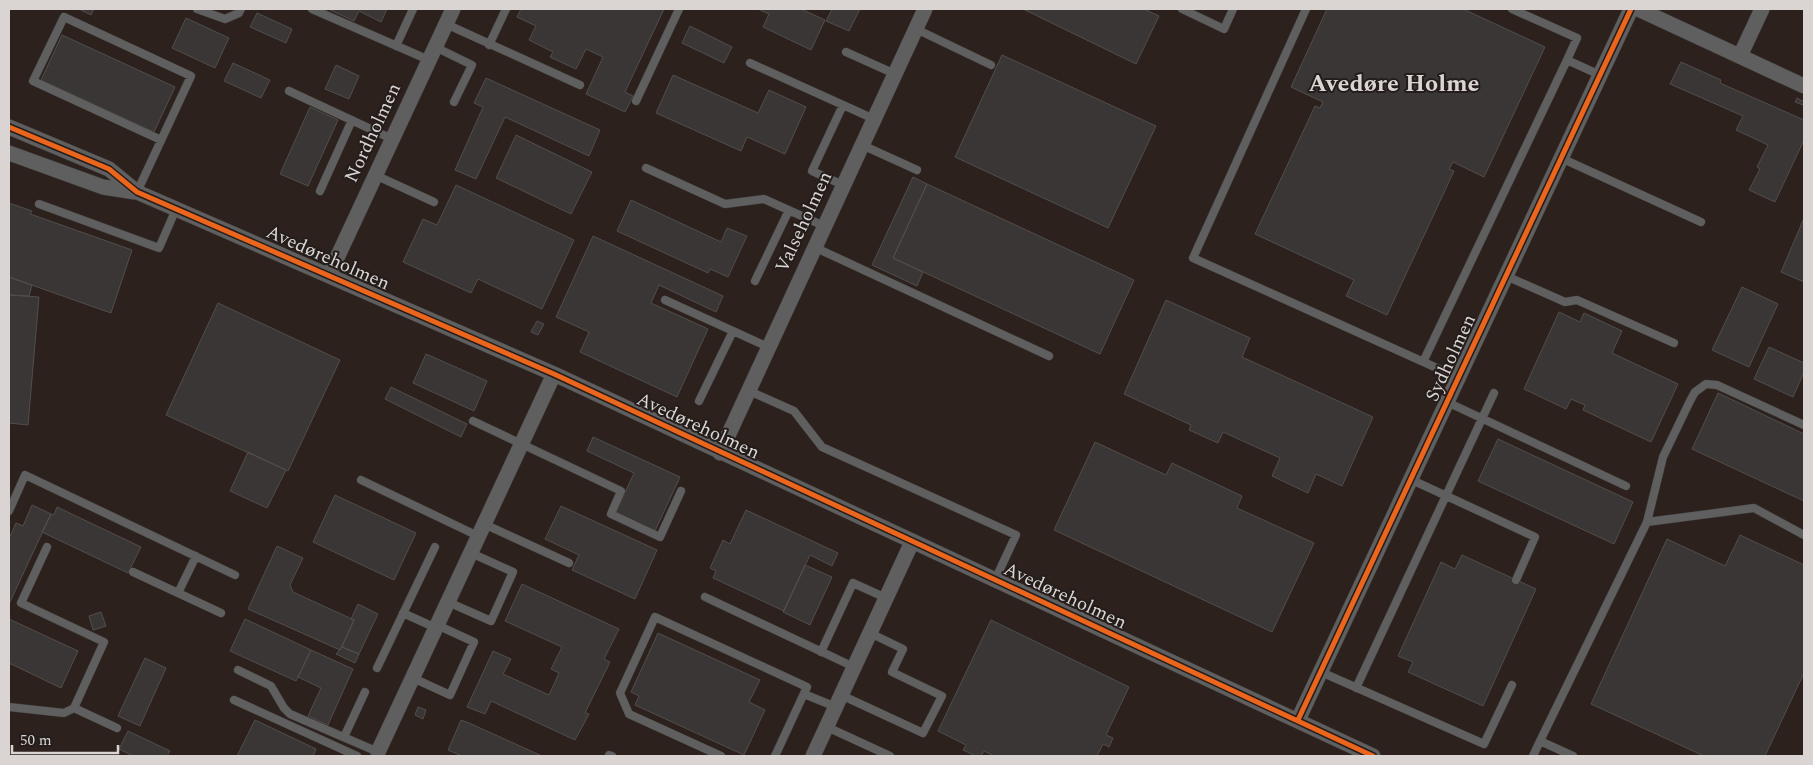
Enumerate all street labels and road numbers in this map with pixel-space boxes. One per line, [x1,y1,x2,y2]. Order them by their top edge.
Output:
street label: Nordholmen [337,78,409,188]
street label: Valseholmen [768,167,840,277]
street label: Avedøreholmen [261,218,395,298]
street label: Sydholmen [1418,309,1484,407]
street label: Avedøreholmen [632,385,764,467]
street label: Avedøreholmen [999,555,1131,637]

